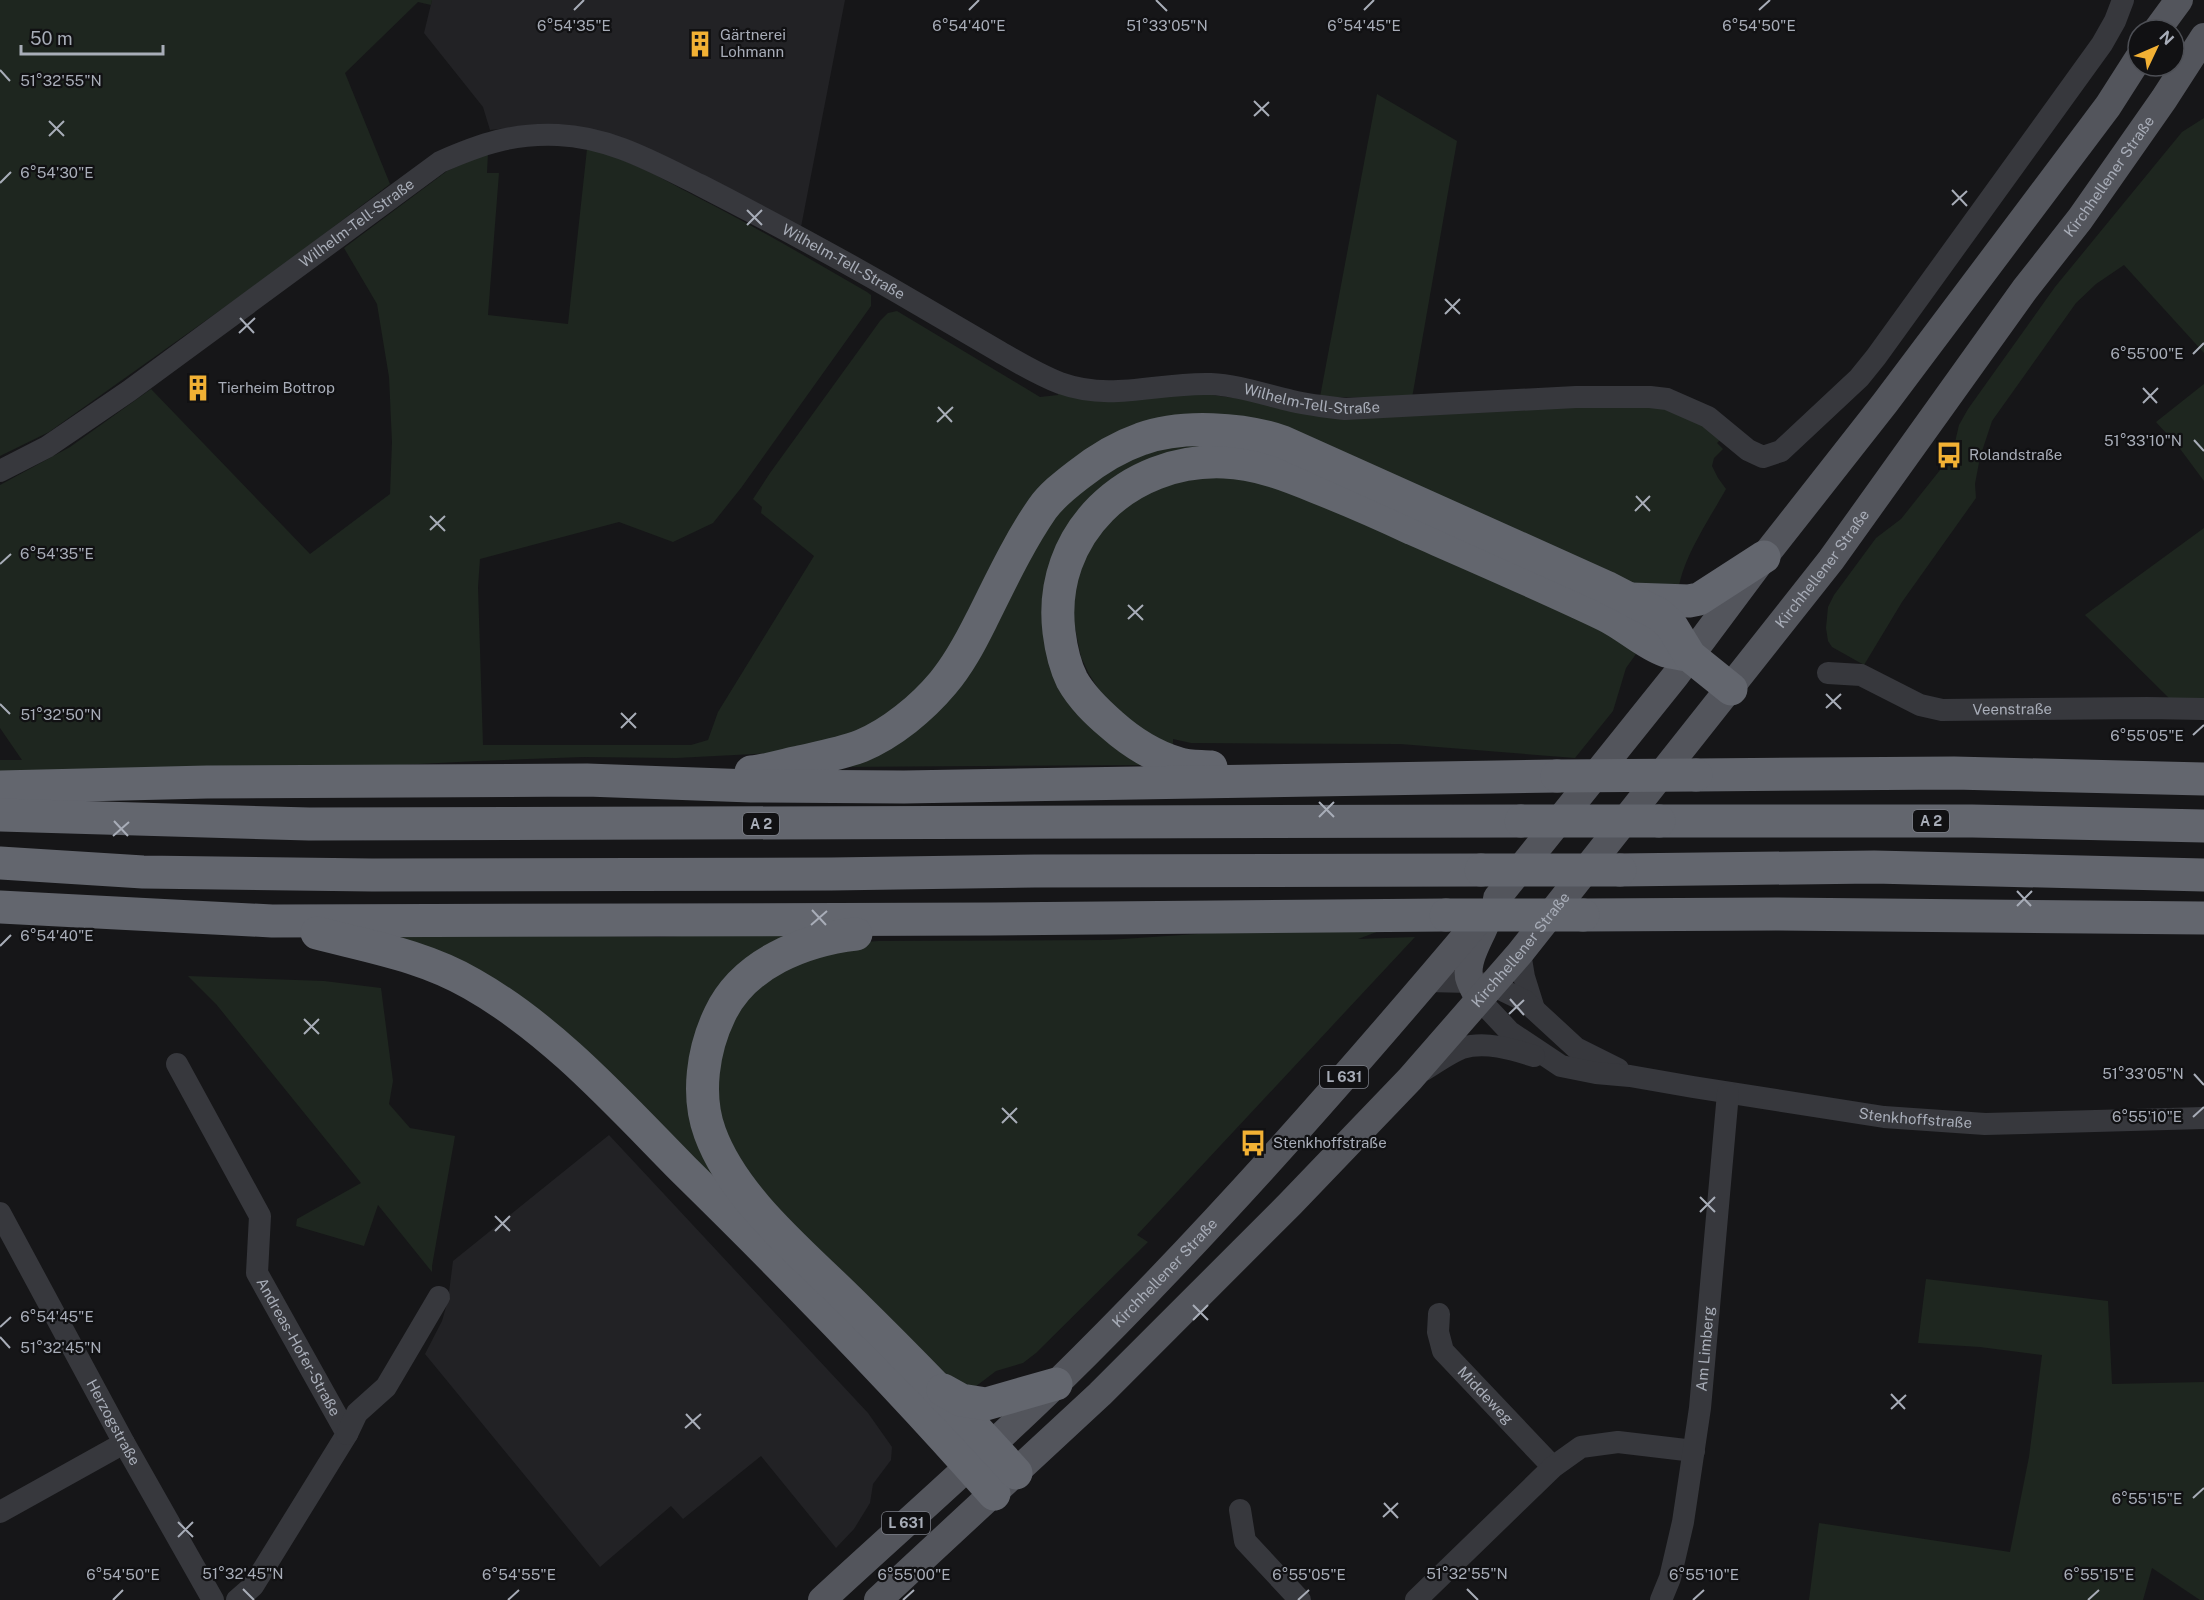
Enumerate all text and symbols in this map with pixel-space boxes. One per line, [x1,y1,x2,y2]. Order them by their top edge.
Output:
text: 6°54'35"E [537,17,611,34]
text: 6°54'40"E [932,17,1006,34]
text: 51°33'05"N [1126,17,1208,34]
text: 6°54'45"E [1327,17,1401,34]
text: 6°54'50"E [1722,17,1796,34]
scale bar [21,18,164,56]
north arrow [2126,18,2186,78]
place label: Gärtnerei Lohmann [720,26,786,60]
text: N [2155,27,2178,49]
text: 50 m [30,28,73,49]
building icon: Gärtnerei Lohmann [685,29,715,59]
text: 51°32'55"N [20,72,102,89]
street label: Kirchhellener Straße [2060,113,2157,240]
text: 6°54'30"E [20,164,94,181]
street label: Wilhelm-Tell-Straße [296,175,417,271]
street label: Wilhelm-Tell-Straße [779,221,908,303]
text: 6°55'00"E [2110,345,2184,362]
building icon: Tierheim Bottrop [183,373,213,403]
place label: Tierheim Bottrop [218,379,335,396]
street label: Wilhelm-Tell-Straße [1242,380,1380,417]
text: 51°33'10"N [2104,432,2182,449]
bus stop icon: Rolandstraße [1934,440,1964,470]
place label: Rolandstraße [1969,446,2062,463]
street label: Kirchhellener Straße [1772,506,1872,631]
text: 6°54'35"E [20,545,94,562]
street label: Veenstraße [1972,700,2052,718]
text: 51°32'50"N [20,706,102,723]
text: 6°55'05"E [2110,727,2184,744]
road number: A 2 [1913,810,1949,832]
road number: A 2 [743,813,779,835]
street label: Kirchhellener Straße [1468,889,1573,1010]
text: 6°54'40"E [20,927,94,944]
text: 51°33'05"N [2102,1065,2184,1082]
road number: L 631 [1320,1066,1368,1088]
street label: Stenkhoffstraße [1857,1104,1973,1131]
text: 6°55'10"E [2112,1108,2182,1125]
bus stop icon: Stenkhoffstraße [1238,1128,1268,1158]
place label: Stenkhoffstraße [1273,1134,1387,1151]
street label: Kirchhellener Straße [1109,1215,1220,1331]
street label: Andreas-Hofer-Straße [253,1275,344,1419]
street label: Am Limberg [1693,1306,1717,1392]
text: 6°54'45"E [20,1308,94,1325]
text: 51°32'45"N [20,1339,102,1356]
street label: Middeweg [1454,1363,1517,1427]
street label: Herzogstraße [83,1376,144,1468]
text: 6°55'15"E [2112,1490,2182,1507]
road number: L 631 [882,1512,930,1534]
text: 51°32'45"N [202,1565,284,1582]
text: 51°32'55"N [1426,1565,1508,1582]
text: 6°54'50"E [86,1566,160,1583]
text: 6°54'55"E [482,1566,556,1583]
text: 6°55'00"E [877,1566,951,1583]
text: 6°55'05"E [1272,1566,1346,1583]
text: 6°55'10"E [1669,1566,1739,1583]
text: 6°55'15"E [2064,1566,2134,1583]

